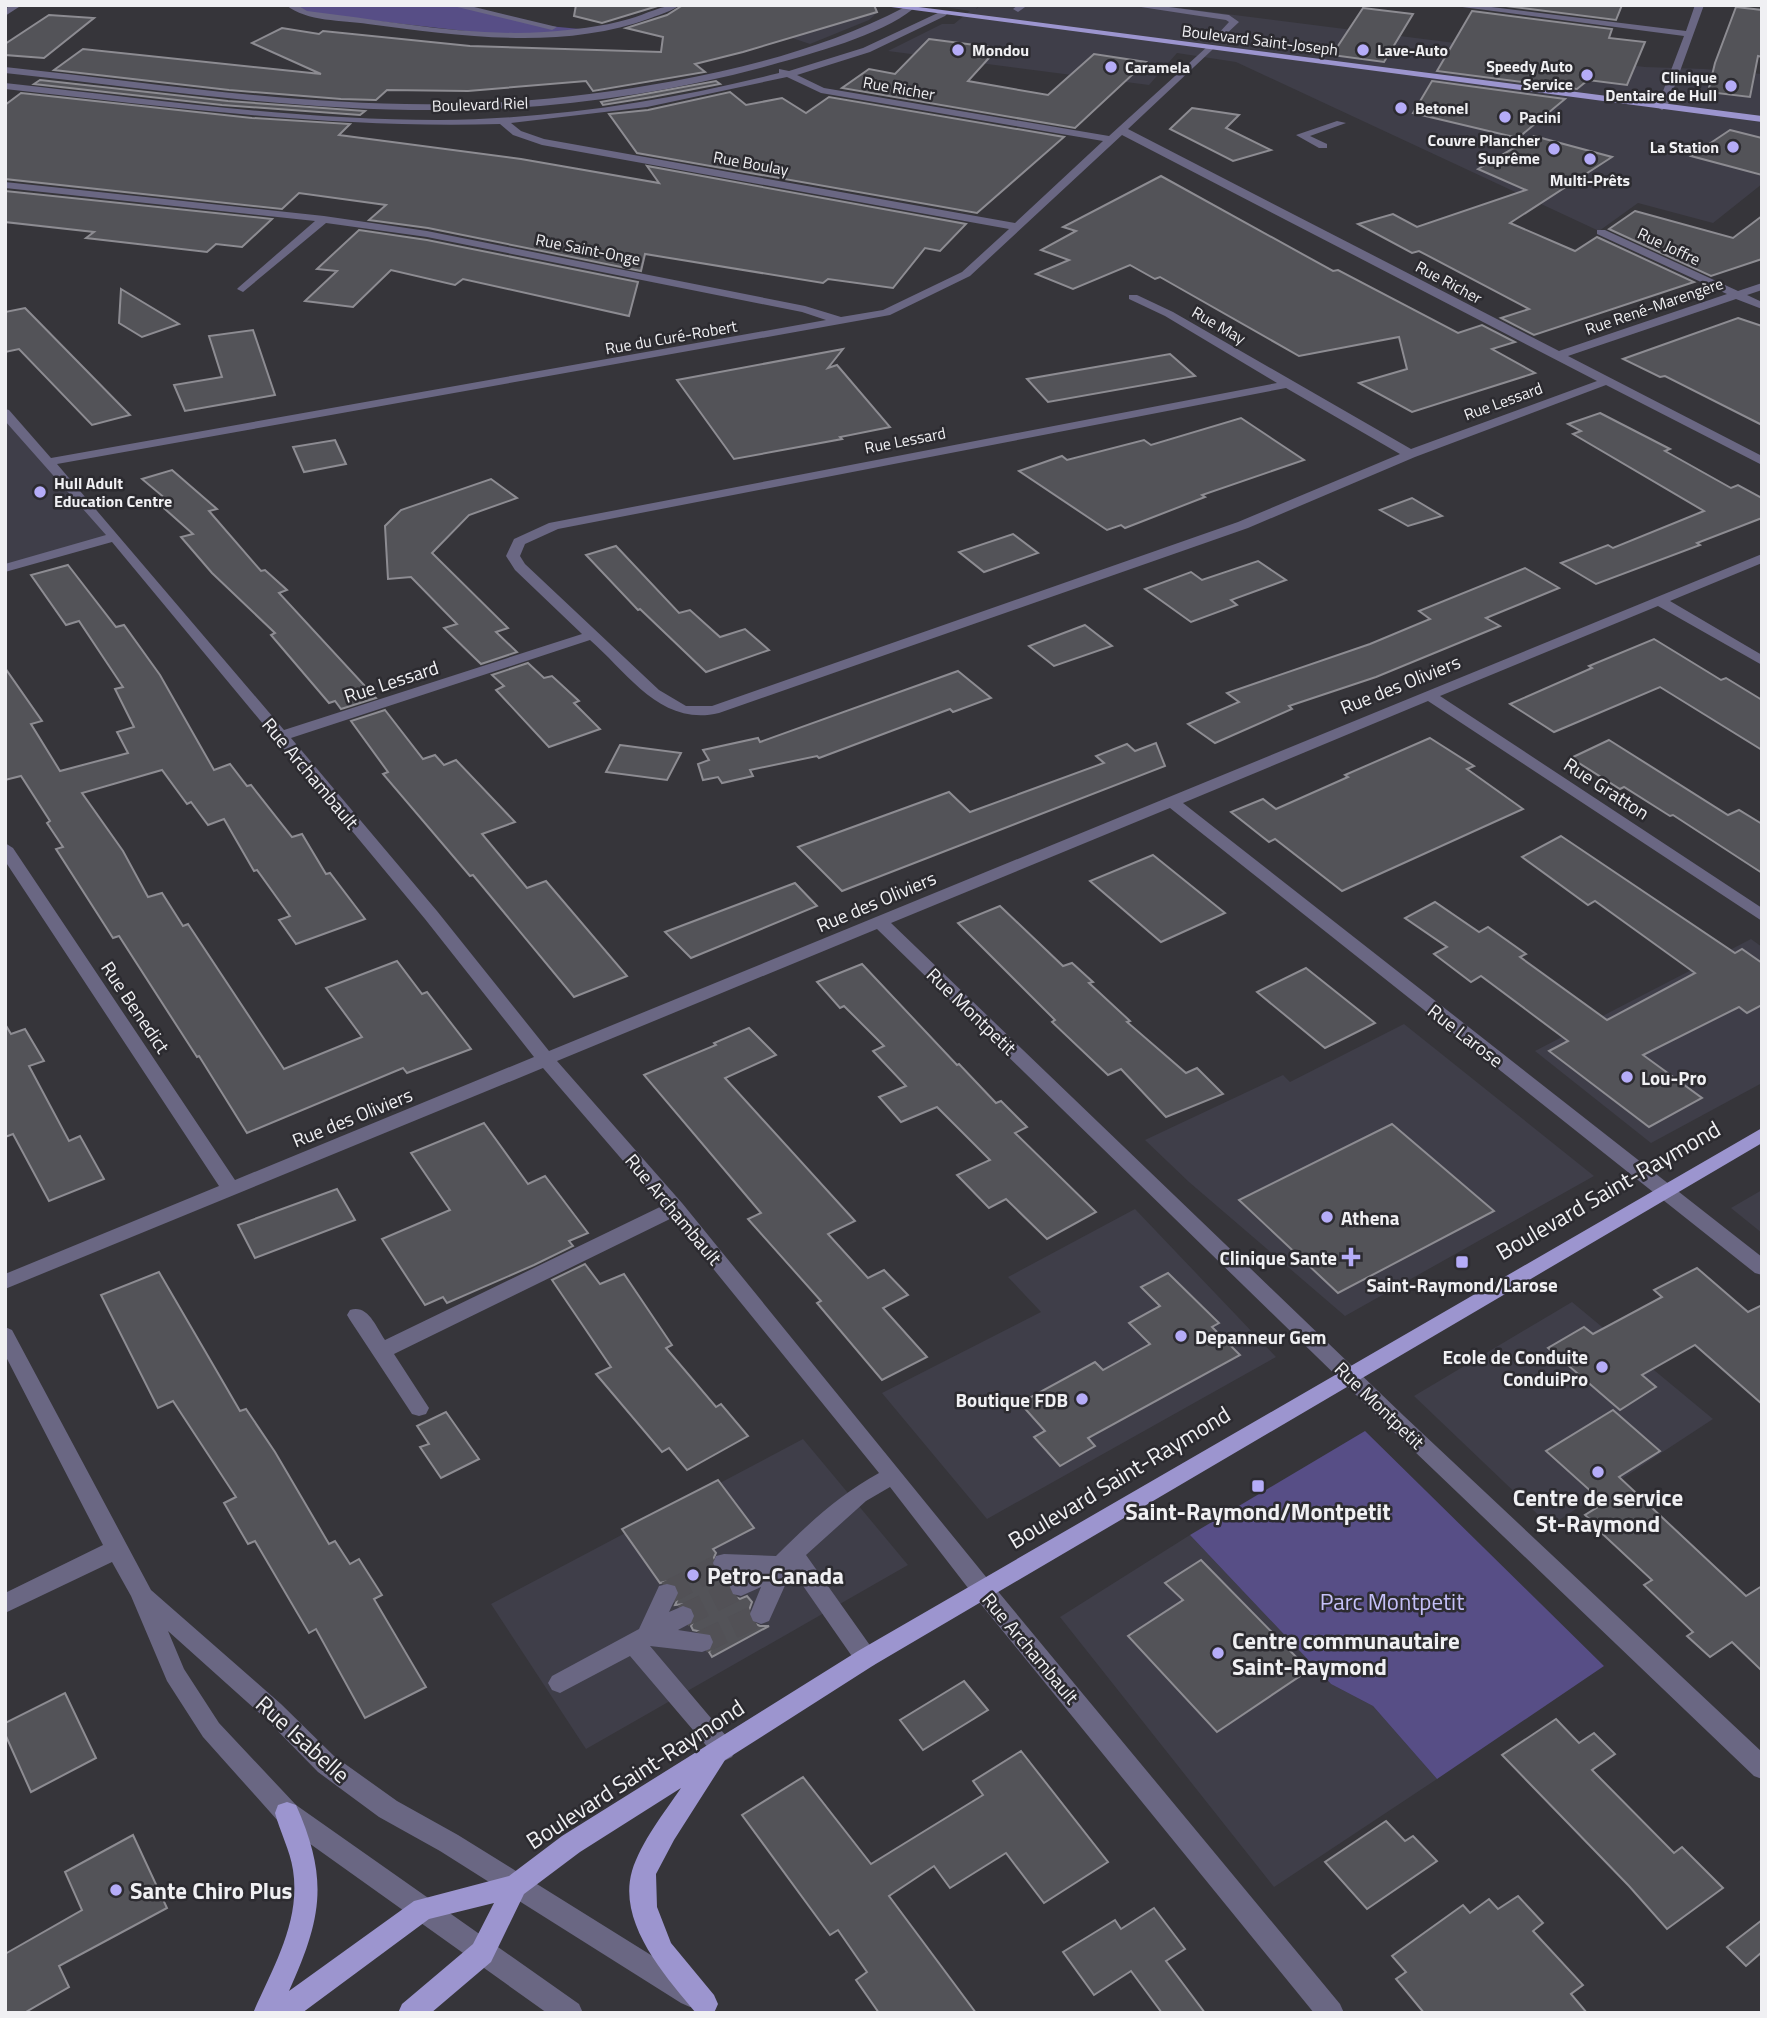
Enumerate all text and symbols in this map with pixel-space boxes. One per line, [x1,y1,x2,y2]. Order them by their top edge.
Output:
street label: Boulevard Saint-Joseph [1180,18,1340,62]
place label: Mondou [972,38,1029,62]
place label: Lave-Auto [1377,38,1448,62]
marker: Mondou [950,42,966,58]
marker: Lave-Auto [1355,42,1371,58]
place label: Speedy Auto Service [1486,54,1573,96]
place label: Caramela [1125,55,1190,79]
marker: Caramela [1103,59,1119,75]
place label: Clinique Dentaire de Hull [1605,65,1717,107]
marker: Speedy Auto Service [1579,67,1595,83]
street label: Rue Richer [861,70,937,106]
marker: Clinique Dentaire de Hull [1723,78,1739,94]
street label: Boulevard Riel [431,90,529,118]
place label: Betonel [1415,96,1469,120]
marker: Betonel [1393,100,1409,116]
place label: Pacini [1519,105,1561,129]
marker: Pacini [1497,109,1513,125]
place label: Couvre Plancher Suprême [1428,128,1540,170]
place label: La Station [1650,135,1719,159]
marker: La Station [1725,139,1741,155]
marker: Couvre Plancher Suprême [1546,141,1562,157]
street label: Rue Boulay [711,145,791,181]
marker: Multi-Prêts [1582,151,1598,167]
place label: Multi-Prêts [1550,168,1630,192]
street label: Rue Joffre [1634,221,1704,271]
street label: Rue Saint-Onge [534,227,642,271]
street label: Rue Richer [1411,254,1487,310]
street label: Rue René-Marengère [1582,271,1726,341]
street label: Rue May [1187,300,1251,350]
street label: Rue du Curé-Robert [603,314,739,360]
street label: Rue Lessard [1460,376,1546,426]
street label: Rue Lessard [862,420,948,460]
place label: Hull Adult Education Centre [54,471,172,513]
marker: Hull Adult Education Centre [32,484,48,500]
street label: Rue des Oliviers [1335,647,1465,721]
street label: Rue Lessard [340,652,442,710]
street label: Rue Archambault [256,711,367,835]
street label: Rue Gratton [1558,749,1656,827]
street label: Rue des Oliviers [812,863,941,939]
street label: Rue Benedict [94,955,178,1059]
street label: Rue Montpetit [920,961,1024,1062]
street label: Rue Larose [1422,996,1510,1074]
place label: Lou-Pro [1641,1063,1707,1092]
marker: Lou-Pro [1619,1069,1635,1085]
street label: Rue des Oliviers [287,1080,417,1154]
street label: Boulevard Saint-Raymond [1489,1111,1727,1269]
street label: Rue Archambault [619,1147,730,1271]
place label: Athena [1341,1203,1400,1232]
marker: Athena [1319,1209,1335,1225]
place label: Clinique Sante [1219,1243,1337,1272]
marker: Clinique Sante [1343,1249,1359,1265]
marker: Saint-Raymond/Larose [1454,1254,1470,1270]
place label: Saint-Raymond/Larose [1366,1270,1558,1299]
place label: Depanneur Gem [1195,1322,1327,1351]
marker: Depanneur Gem [1173,1328,1189,1344]
place label: Ecole de Conduite ConduiPro [1443,1342,1588,1393]
street label: Rue Montpetit [1328,1355,1432,1456]
marker: Ecole de Conduite ConduiPro [1594,1359,1610,1375]
place label: Boutique FDB [956,1385,1068,1414]
marker: Boutique FDB [1074,1391,1090,1407]
street label: Boulevard Saint-Raymond [1001,1397,1237,1557]
marker: Centre de service St-Raymond [1590,1464,1606,1480]
marker: Saint-Raymond/Montpetit [1250,1478,1266,1494]
place label: Centre de service St-Raymond [1513,1480,1683,1541]
place label: Saint-Raymond/Montpetit [1125,1494,1391,1529]
place label: Petro-Canada [707,1558,844,1593]
marker: Petro-Canada [685,1567,701,1583]
park label: Parc Montpetit [1320,1584,1464,1619]
street label: Rue Archambault [976,1586,1087,1710]
place label: Centre communautaire Saint-Raymond [1232,1623,1460,1684]
marker: Centre communautaire Saint-Raymond [1210,1645,1226,1661]
street label: Rue Isabelle [248,1687,358,1791]
street label: Boulevard Saint-Raymond [519,1690,751,1858]
place label: Sante Chiro Plus [130,1873,293,1908]
marker: Sante Chiro Plus [108,1882,124,1898]

